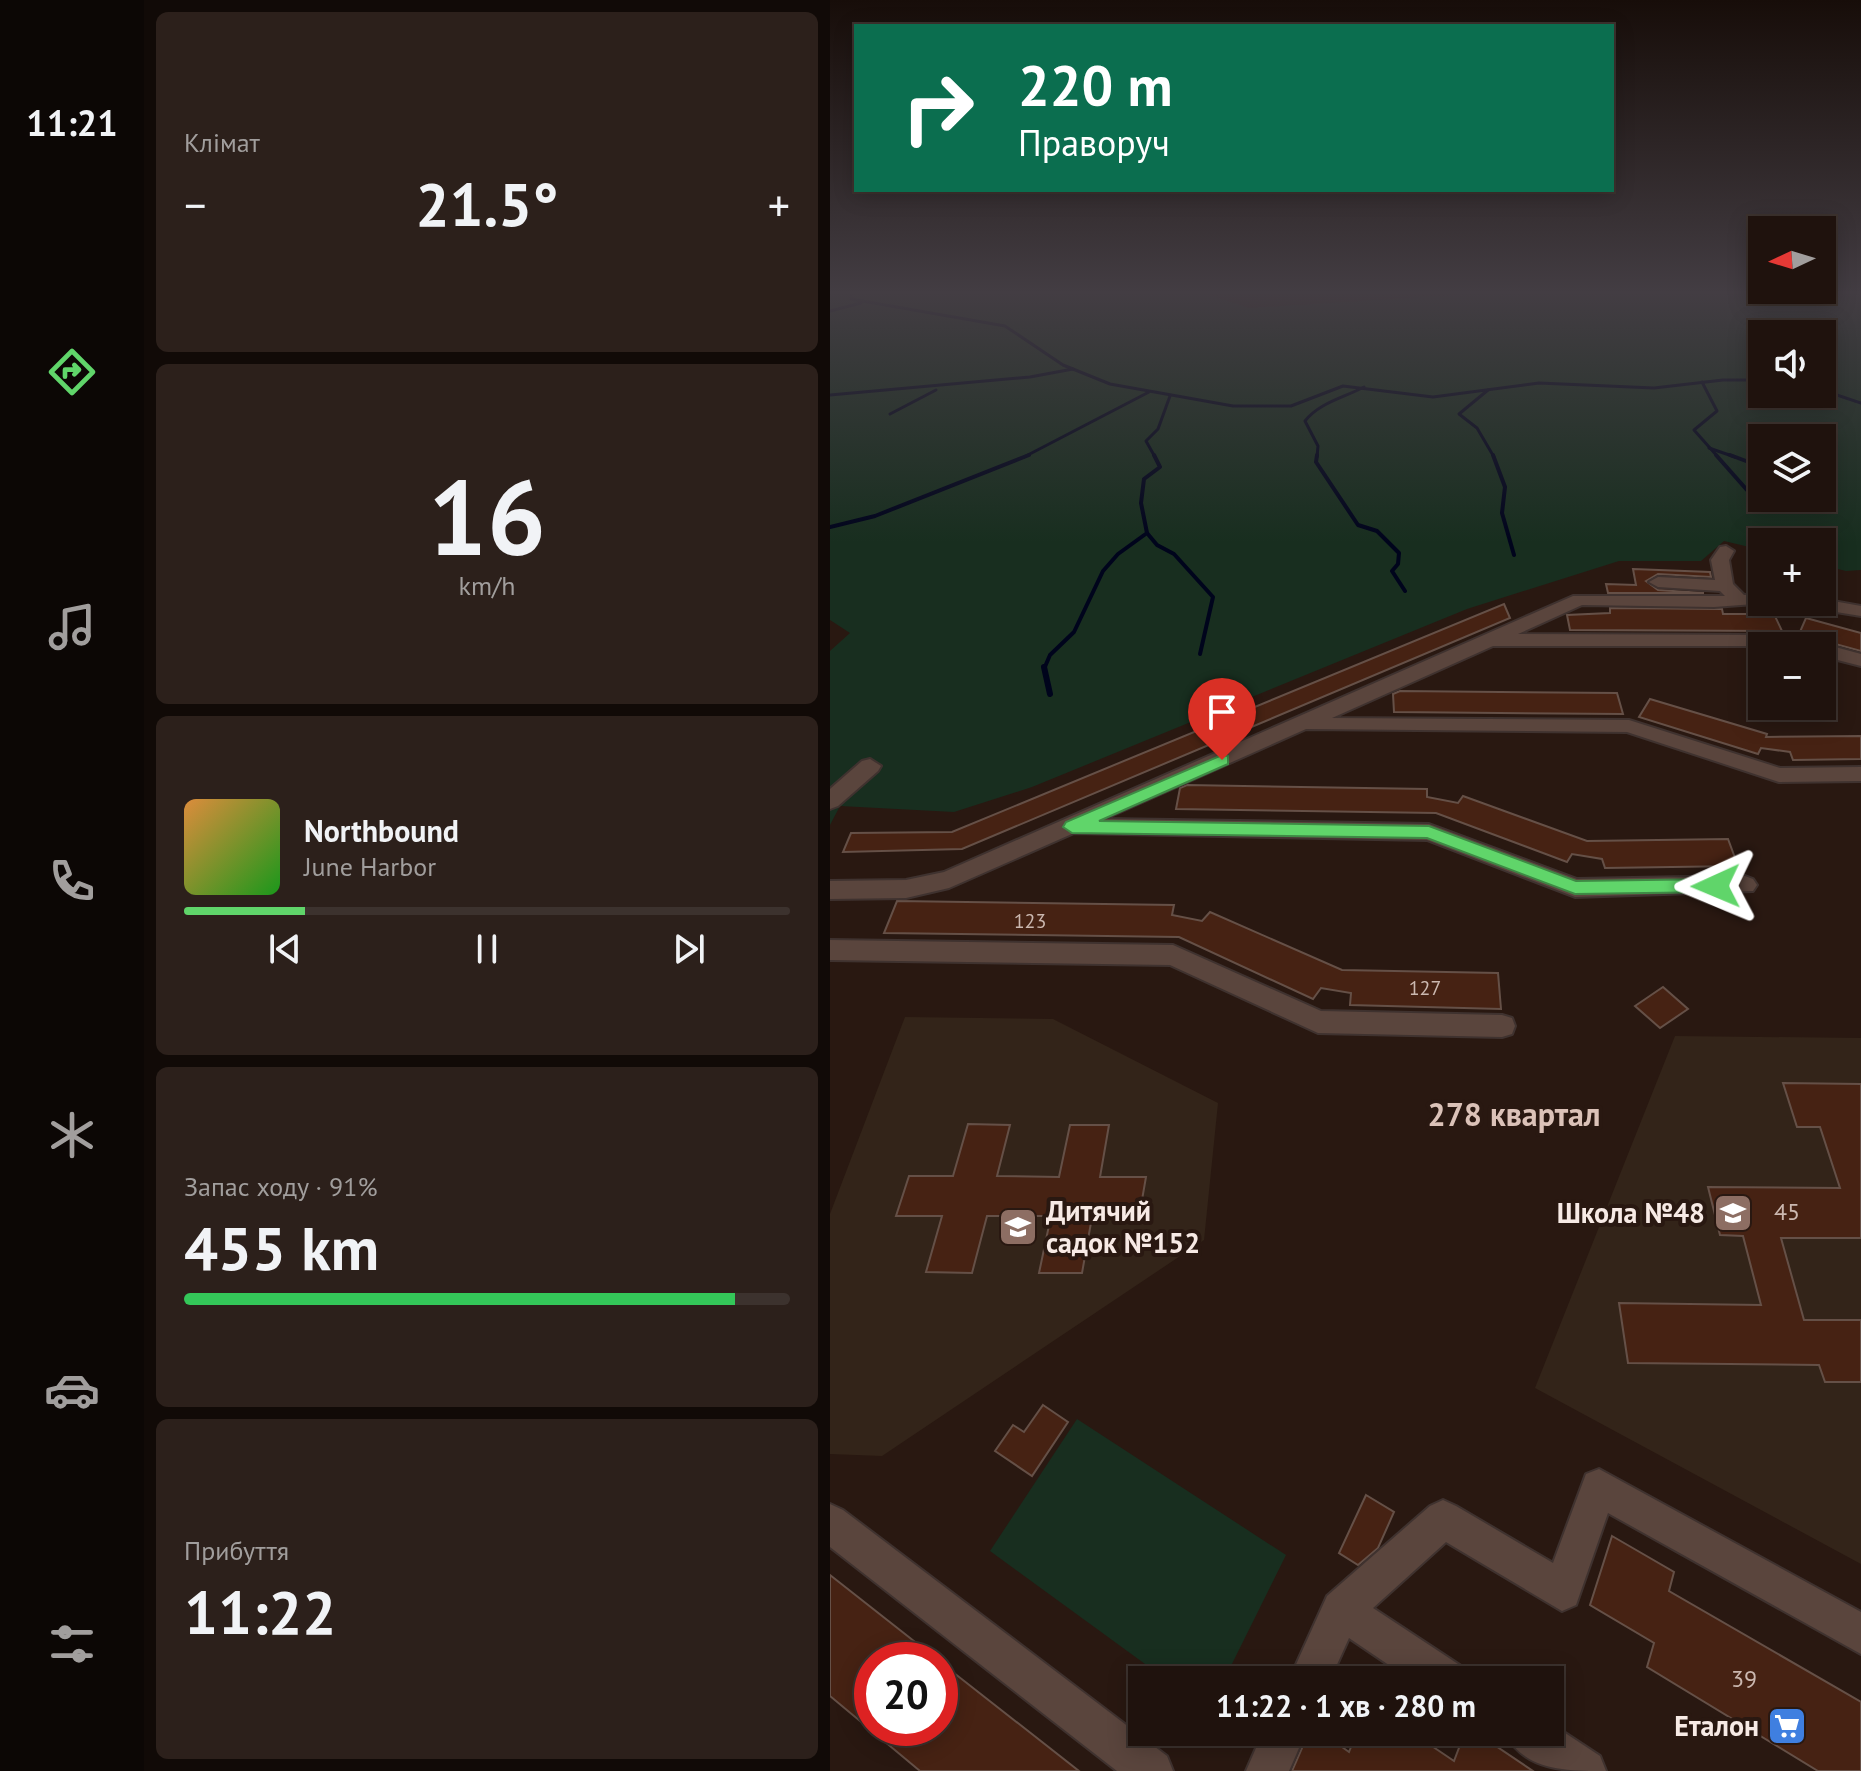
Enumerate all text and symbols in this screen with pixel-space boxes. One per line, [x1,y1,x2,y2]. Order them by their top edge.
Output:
text: 220 m [1018,49,1173,121]
icon: right [886,56,990,160]
text: 11:21 [26,99,118,146]
text: Праворуч [1018,119,1170,166]
text: Клімат [184,126,260,159]
text: 21.5° [415,165,559,243]
text: − [184,176,206,233]
text: + [768,176,790,233]
north arrow [1748,216,1836,304]
map controls [1748,216,1836,720]
button: sound [1748,320,1836,408]
icon: directions [44,344,100,400]
button: layers [1748,424,1836,512]
text: 16 [428,449,546,584]
button: + [1748,528,1836,616]
text: km/h [459,569,516,602]
icon: music [44,599,100,655]
button: − [1748,632,1836,720]
pin [1188,678,1256,760]
icon: arrive [1200,690,1244,734]
text: Northbound [304,811,459,850]
position arrow [1674,844,1758,928]
text: June Harbor [304,850,436,883]
icon: phone [44,853,100,909]
house number: 123 [1014,908,1046,934]
icon: previous [263,927,307,971]
icon: pause [465,927,509,971]
icon: next [667,927,711,971]
house number: 127 [1409,975,1441,1001]
district label: 278 квартал [1428,1093,1600,1135]
icon: climate [44,1107,100,1163]
text: Запас ходу · 91% [184,1170,378,1203]
place label: Дитячий садок №152 [1046,1192,1200,1261]
school or university icon: Школа №48 [1712,1192,1754,1234]
place label: Школа №48 [1557,1194,1705,1231]
house number: 45 [1774,1196,1800,1227]
school or university icon: Дитячий садок №152 [997,1206,1039,1248]
text: 455 km [184,1209,379,1287]
icon: car [44,1362,100,1418]
text: Прибуття [184,1534,289,1567]
text: 11:22 [184,1573,336,1651]
icon: filters [44,1616,100,1672]
speed limit sign: 20 [854,1642,958,1746]
house number: 39 [1731,1663,1757,1694]
text: 11:22 · 1 хв · 280 m [1216,1686,1476,1725]
supermarket icon: Еталон [1766,1705,1808,1747]
place label: Еталон [1674,1707,1759,1744]

